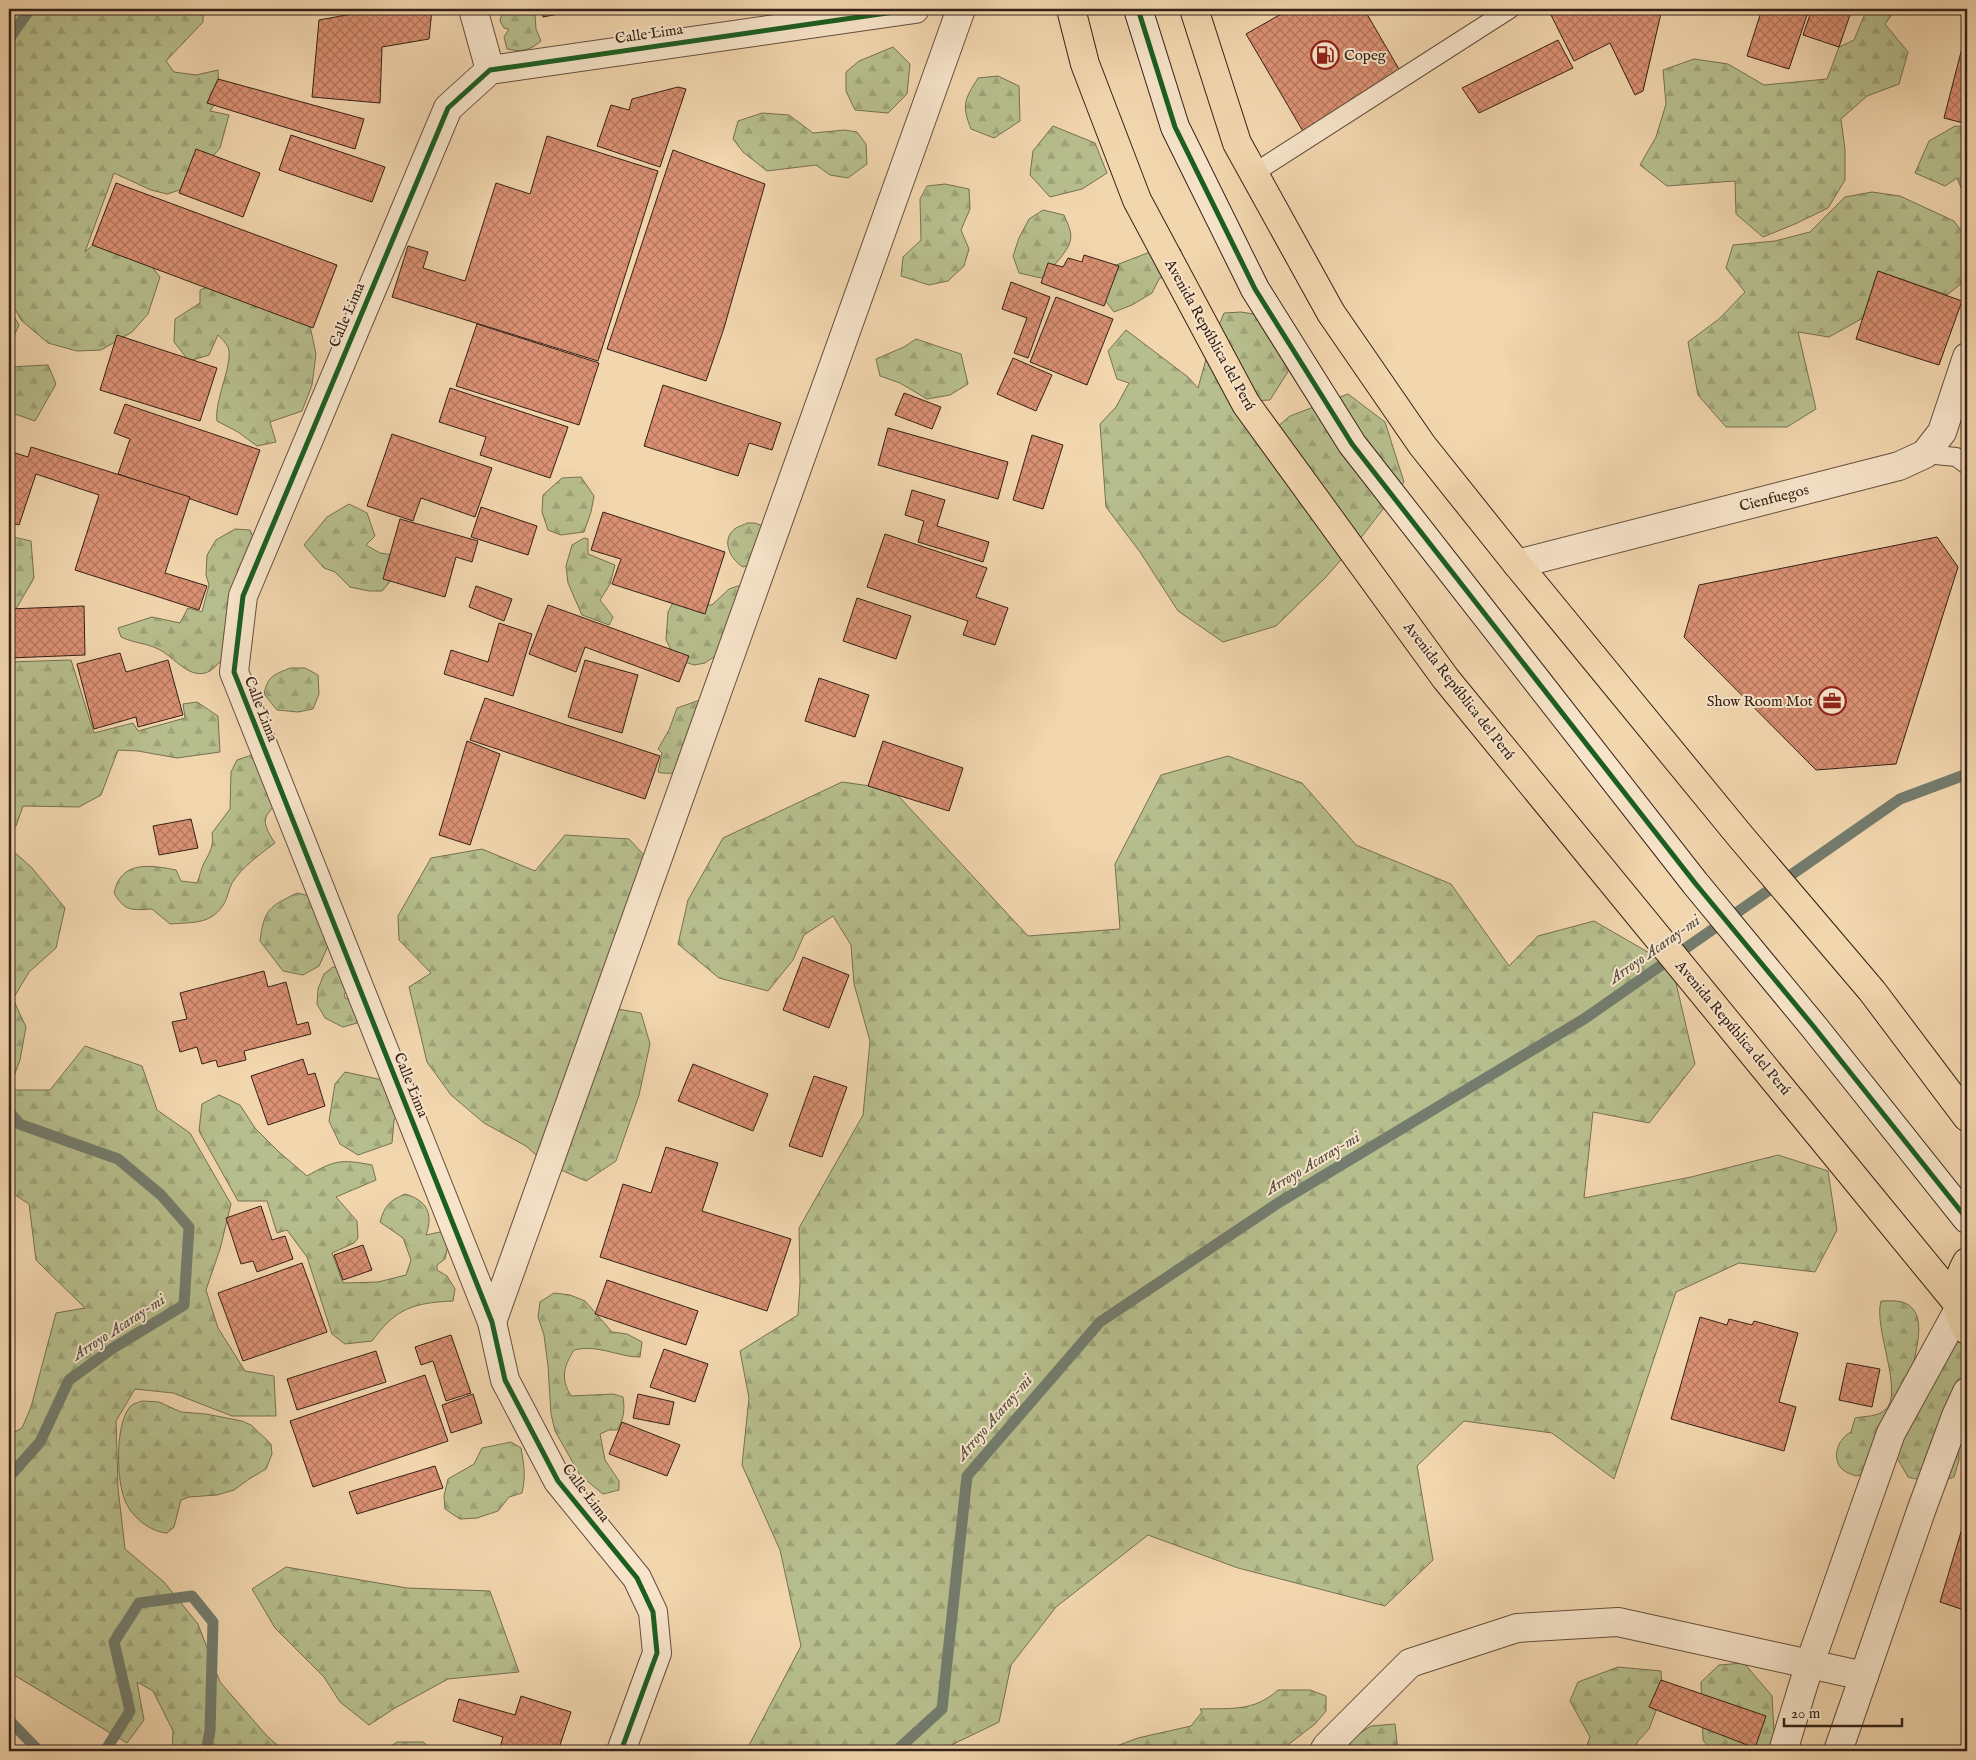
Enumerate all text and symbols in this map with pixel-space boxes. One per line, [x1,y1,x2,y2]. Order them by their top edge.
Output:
street label: Calle Lima [614,20,685,48]
fuel station icon: Copeg [1310,40,1340,70]
place label: Copeg [1344,46,1387,65]
street label: Avenida República del Perú [1160,255,1260,414]
street label: Calle Lima [325,279,369,350]
street label: Cienfuegos [1737,480,1811,516]
street label: Avenida República del Perú [1399,617,1519,764]
street label: Calle Lima [240,674,282,745]
office icon: Show Room Mot [1817,686,1847,716]
place label: Show Room Mot [1707,692,1813,711]
water label: Arroyo Acaray-mi [1604,910,1706,990]
street label: Avenida República del Perú [1670,956,1795,1099]
street label: Calle Lima [389,1050,433,1121]
water label: Arroyo Acaray-mi [1260,1127,1365,1201]
water label: Arroyo Acaray-mi [67,1290,170,1367]
water label: Arroyo Acaray-mi [951,1370,1039,1466]
street label: Calle Lima [558,1460,614,1526]
scale bar [1784,1695,1901,1727]
text: 20 m [1791,1704,1821,1723]

